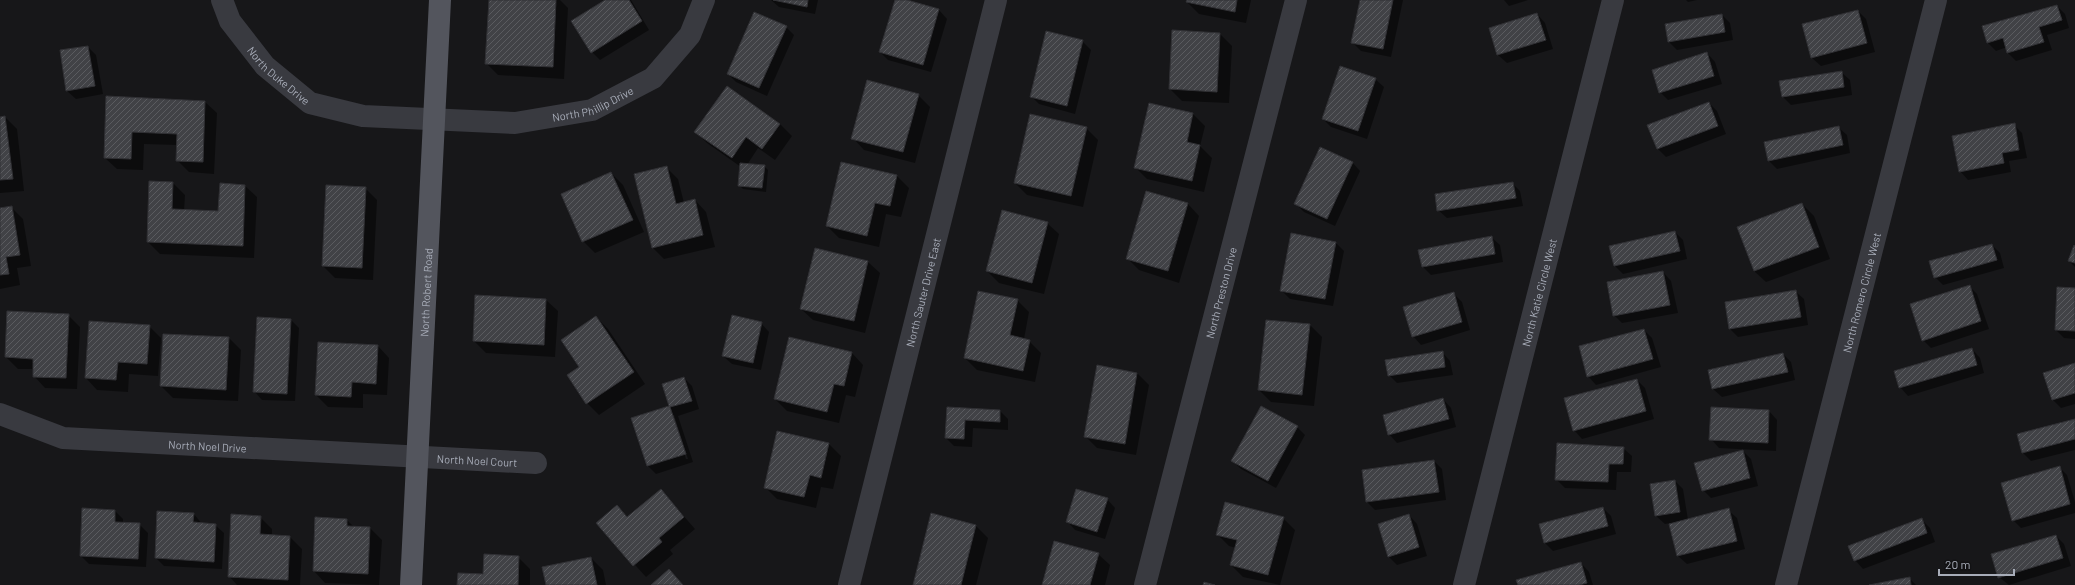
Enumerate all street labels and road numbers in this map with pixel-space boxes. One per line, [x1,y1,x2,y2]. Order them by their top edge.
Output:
street label: North Duke Drive [245,43,313,107]
street label: North Phillip Drive [551,83,635,123]
street label: North Romero Circle West [1839,231,1883,354]
street label: North Sauter Drive East [903,236,943,348]
street label: North Katie Circle West [1519,237,1559,348]
street label: North Preston Drive [1202,245,1239,340]
street label: North Robert Road [417,248,434,337]
street label: North Noel Drive [168,437,247,454]
street label: North Noel Court [436,451,518,468]

